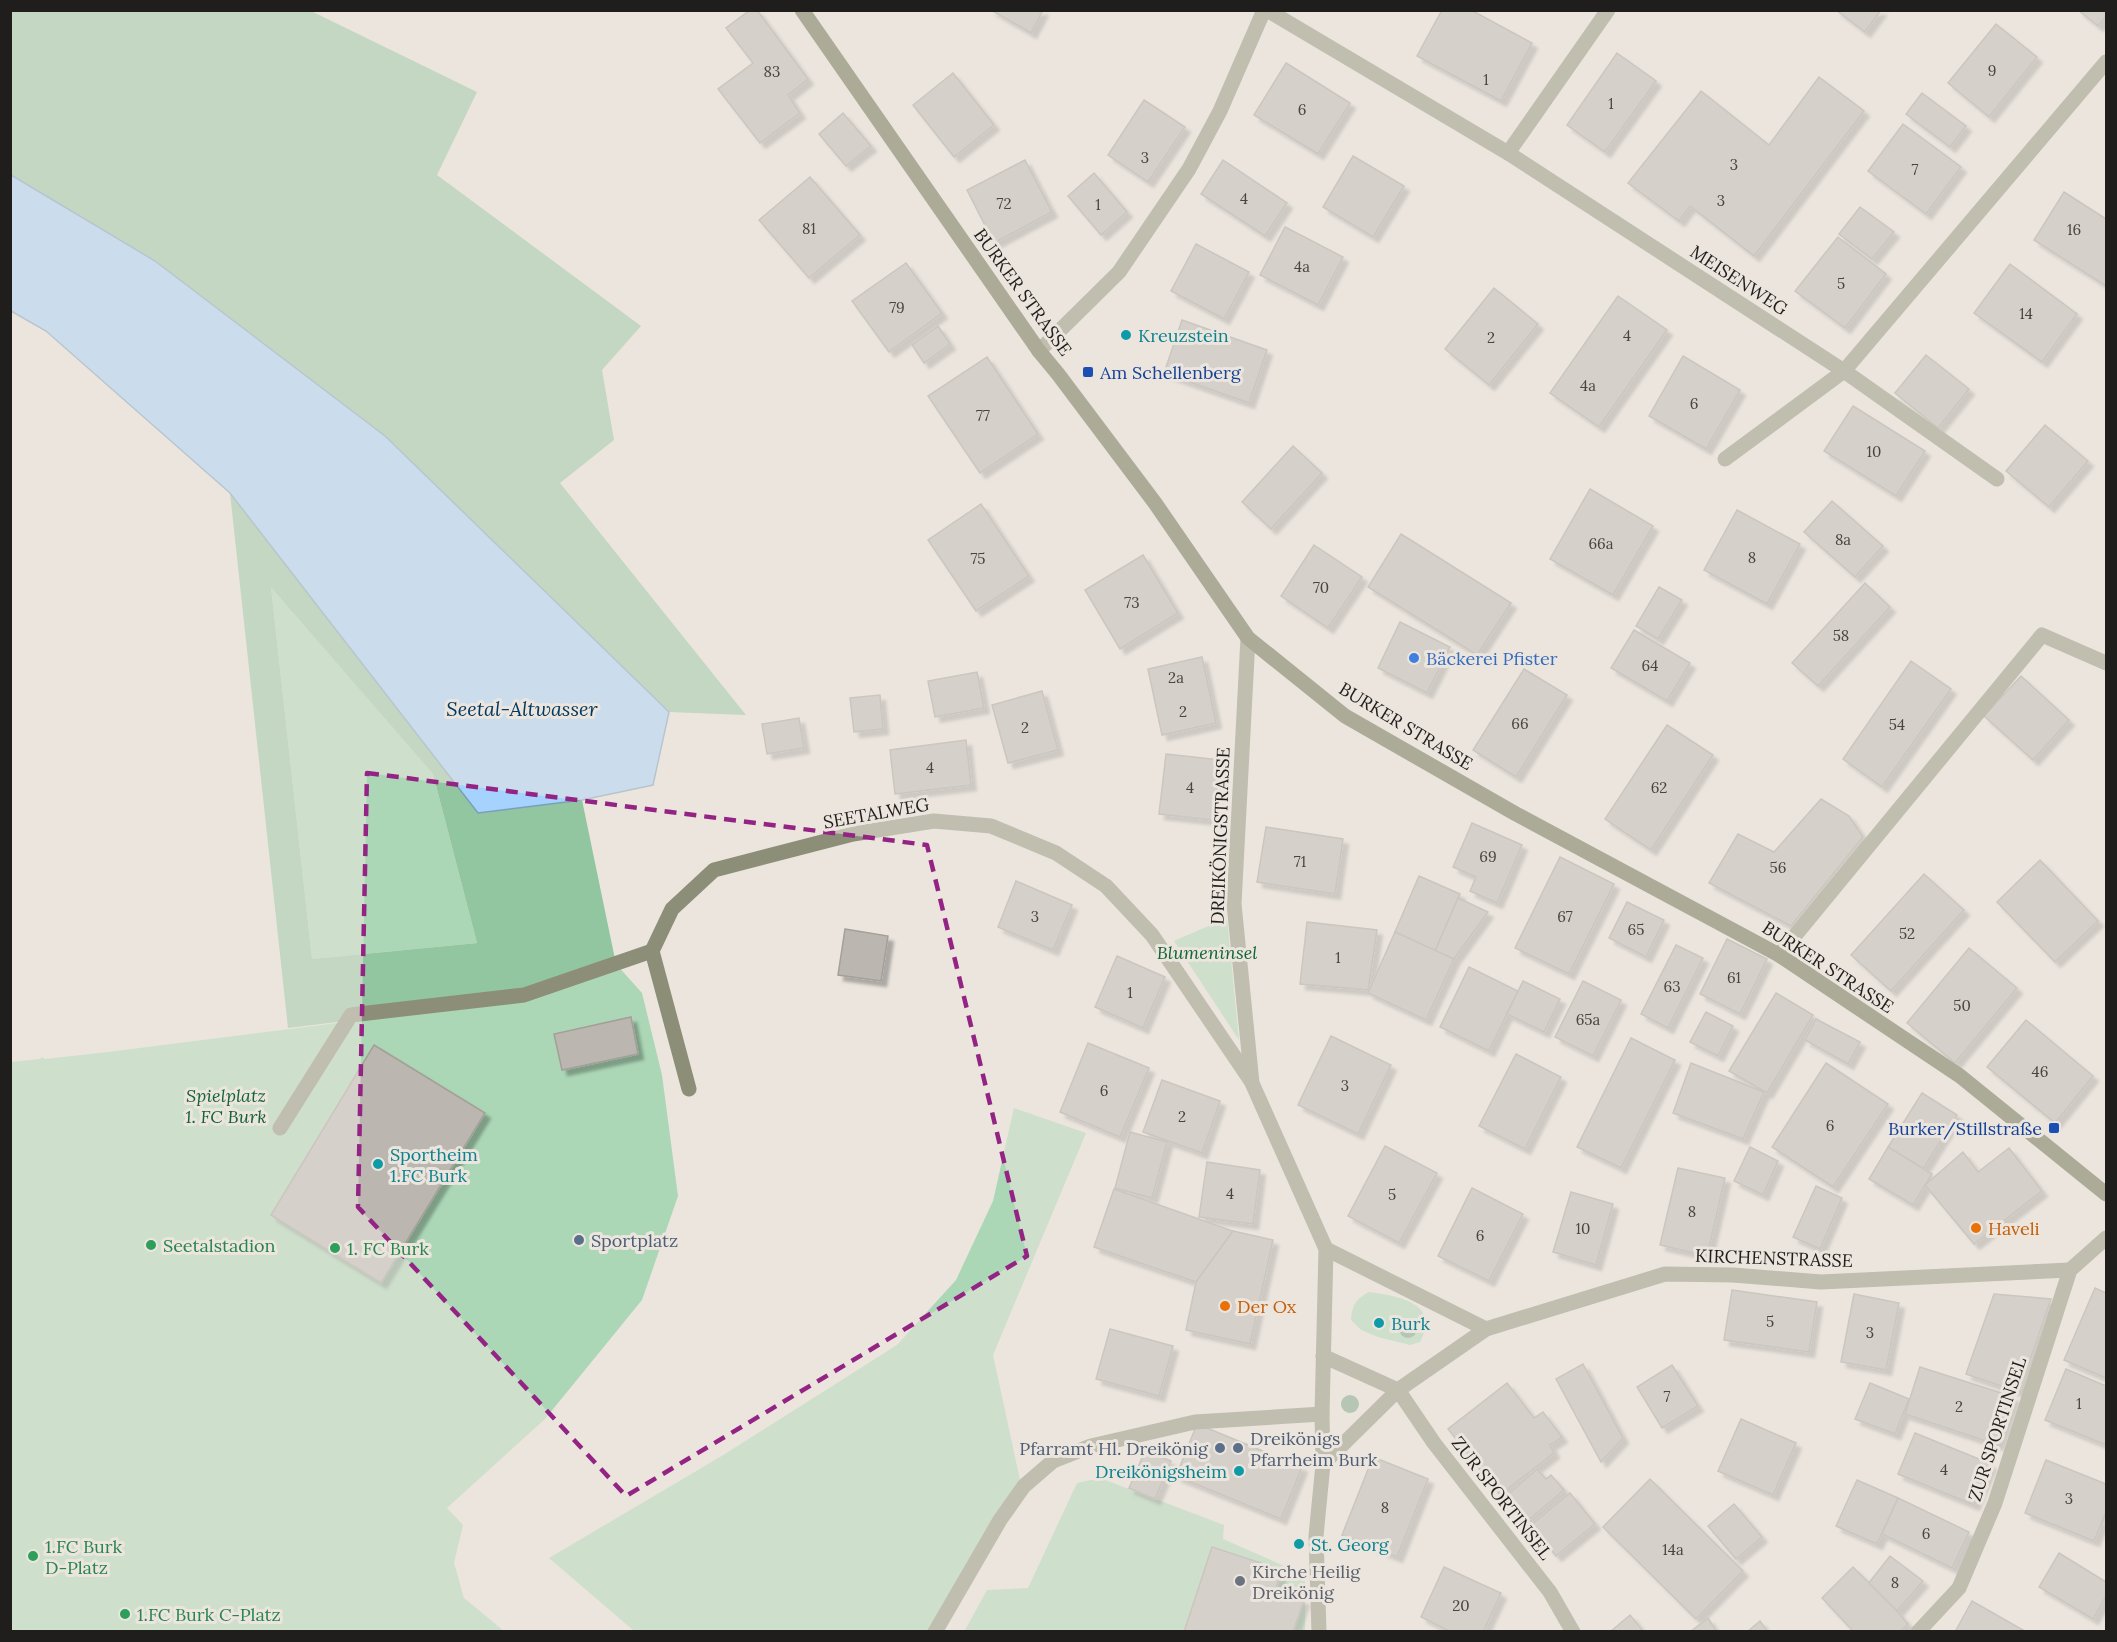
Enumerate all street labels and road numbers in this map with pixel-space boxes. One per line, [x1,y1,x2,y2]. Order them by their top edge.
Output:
street label: BURKER STRASSE [969,224,1077,360]
street label: MEISENWEG [1686,240,1792,320]
street label: BURKER STRASSE [1335,677,1477,775]
street label: DREIKÖNIGSTRASSE [1205,747,1235,925]
street label: SEETALWEG [821,792,931,834]
street label: BURKER STRASSE [1758,916,1898,1018]
street label: KIRCHENSTRASSE [1695,1244,1853,1272]
street label: ZUR SPORTINSEL [1963,1353,2031,1504]
street label: ZUR SPORTINSEL [1447,1432,1558,1565]

